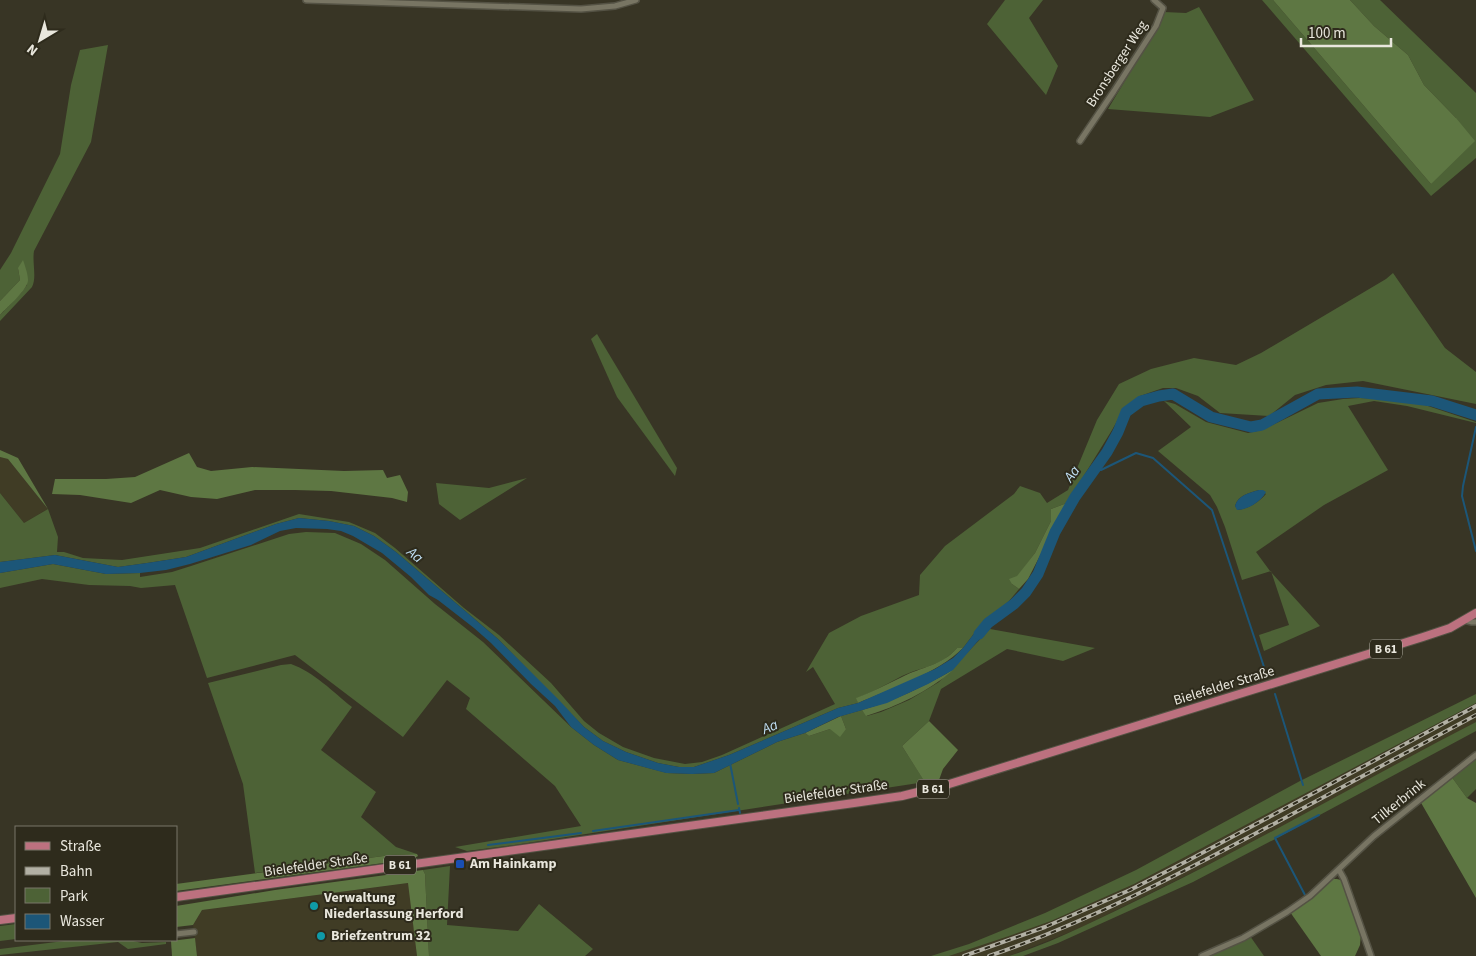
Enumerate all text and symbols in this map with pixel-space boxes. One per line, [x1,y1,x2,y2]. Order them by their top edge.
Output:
north arrow [15,15,65,65]
scale bar [1301,15,1391,47]
street label: Bronsberger Weg [1081,17,1153,111]
text: 100 m [1308,23,1346,44]
text: N [23,39,42,60]
water label: Aa [1058,461,1085,487]
water label: Aa [401,541,428,568]
road number: B 61 [1370,640,1402,659]
street label: Bielefelder Straße [1171,661,1277,711]
water label: Aa [758,714,781,740]
street label: Tilkerbrink [1368,774,1430,830]
street label: Bielefelder Straße [783,775,889,809]
road number: B 61 [917,780,949,799]
legend [15,826,178,941]
text: Straße [60,836,101,857]
street label: Bielefelder Straße [263,848,369,882]
place label: Am Hainkamp [469,854,556,874]
road number: B 61 [384,856,416,874]
marker: Am Hainkamp [454,858,466,870]
text: Bahn [60,861,93,882]
text: Park [60,886,89,907]
place label: Verwaltung Niederlassung Herford [323,888,463,924]
marker: Verwaltung Niederlassung Herford [308,900,320,912]
text: Wasser [60,911,105,932]
place label: Briefzentrum 32 [331,926,431,946]
marker: Briefzentrum 32 [315,930,327,942]

